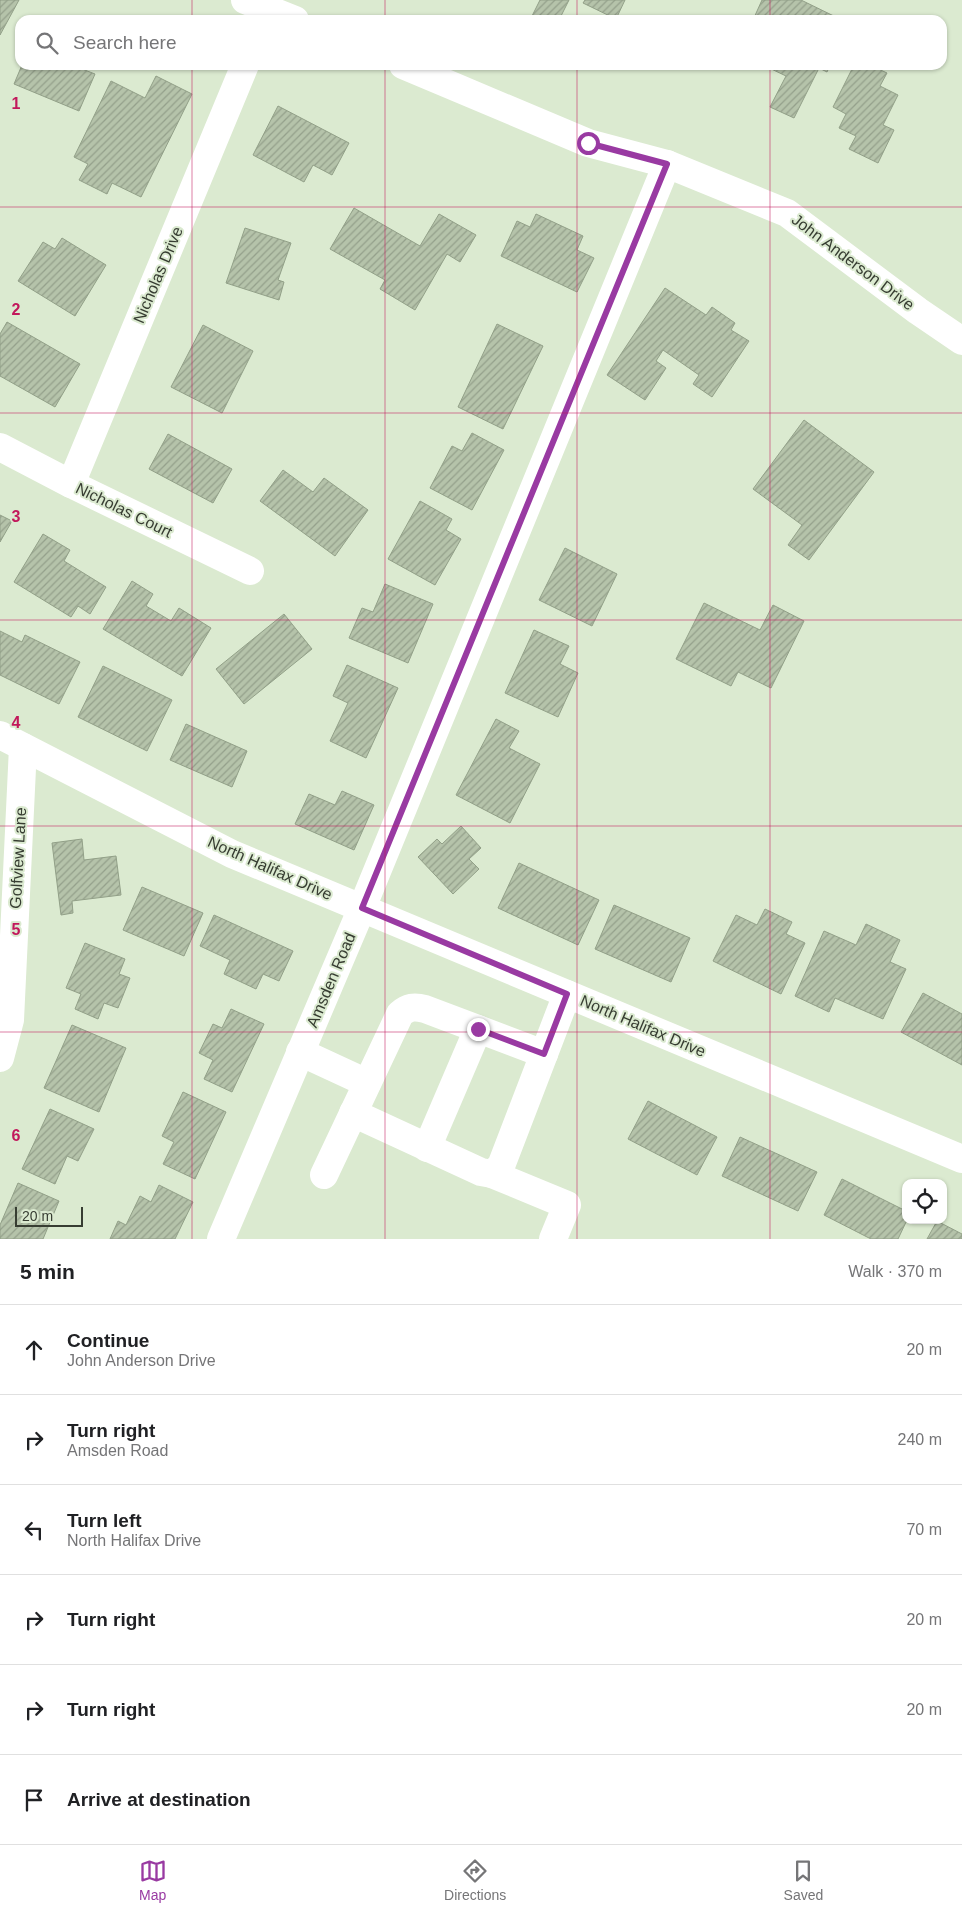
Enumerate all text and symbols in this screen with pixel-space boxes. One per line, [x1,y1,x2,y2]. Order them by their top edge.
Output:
search box [15,15,947,70]
icon: search [33,29,61,57]
text: Search here [73,32,177,53]
text: 1 [12,95,21,112]
route start [577,132,600,155]
street label: John Anderson Drive [789,211,918,314]
street label: Nicholas Drive [130,224,186,326]
text: 2 [12,301,21,318]
street label: Nicholas Court [73,479,175,541]
text: 3 [12,508,21,525]
text: 4 [12,714,21,731]
street label: Golfview Lane [7,807,29,909]
street label: North Halifax Drive [205,833,335,903]
text: 5 [12,921,21,938]
street label: Amsden Road [303,930,359,1030]
street label: North Halifax Drive [578,992,708,1060]
route end [467,1018,490,1041]
text: 6 [12,1127,21,1144]
map controls [902,1179,947,1224]
button: locate [902,1179,947,1224]
scale bar [15,1204,82,1227]
text: 20 m [22,1208,53,1224]
text: 5 min [20,1260,75,1283]
text: Walk · 370 m [848,1263,942,1280]
text: Continue [67,1330,149,1351]
icon: ahead [20,1336,48,1364]
text: 20 m [906,1341,942,1358]
text: John Anderson Drive [67,1352,216,1369]
text: Turn right [67,1420,155,1441]
icon: right [20,1426,48,1454]
text: 240 m [898,1431,942,1448]
text: Amsden Road [67,1442,168,1459]
text: Turn left [67,1510,142,1531]
icon: left [20,1516,48,1544]
text: 70 m [906,1521,942,1538]
text: North Halifax Drive [67,1532,201,1549]
icon: right [20,1606,48,1634]
text: Turn right [67,1609,155,1630]
text: 20 m [906,1611,942,1628]
icon: right [20,1696,48,1724]
text: Turn right [67,1699,155,1720]
text: 20 m [906,1701,942,1718]
icon: arrive [20,1786,48,1814]
text: Arrive at destination [67,1789,251,1810]
tab: Map [139,1857,167,1903]
tab: Directions [444,1857,506,1903]
tab: Saved [784,1857,823,1903]

